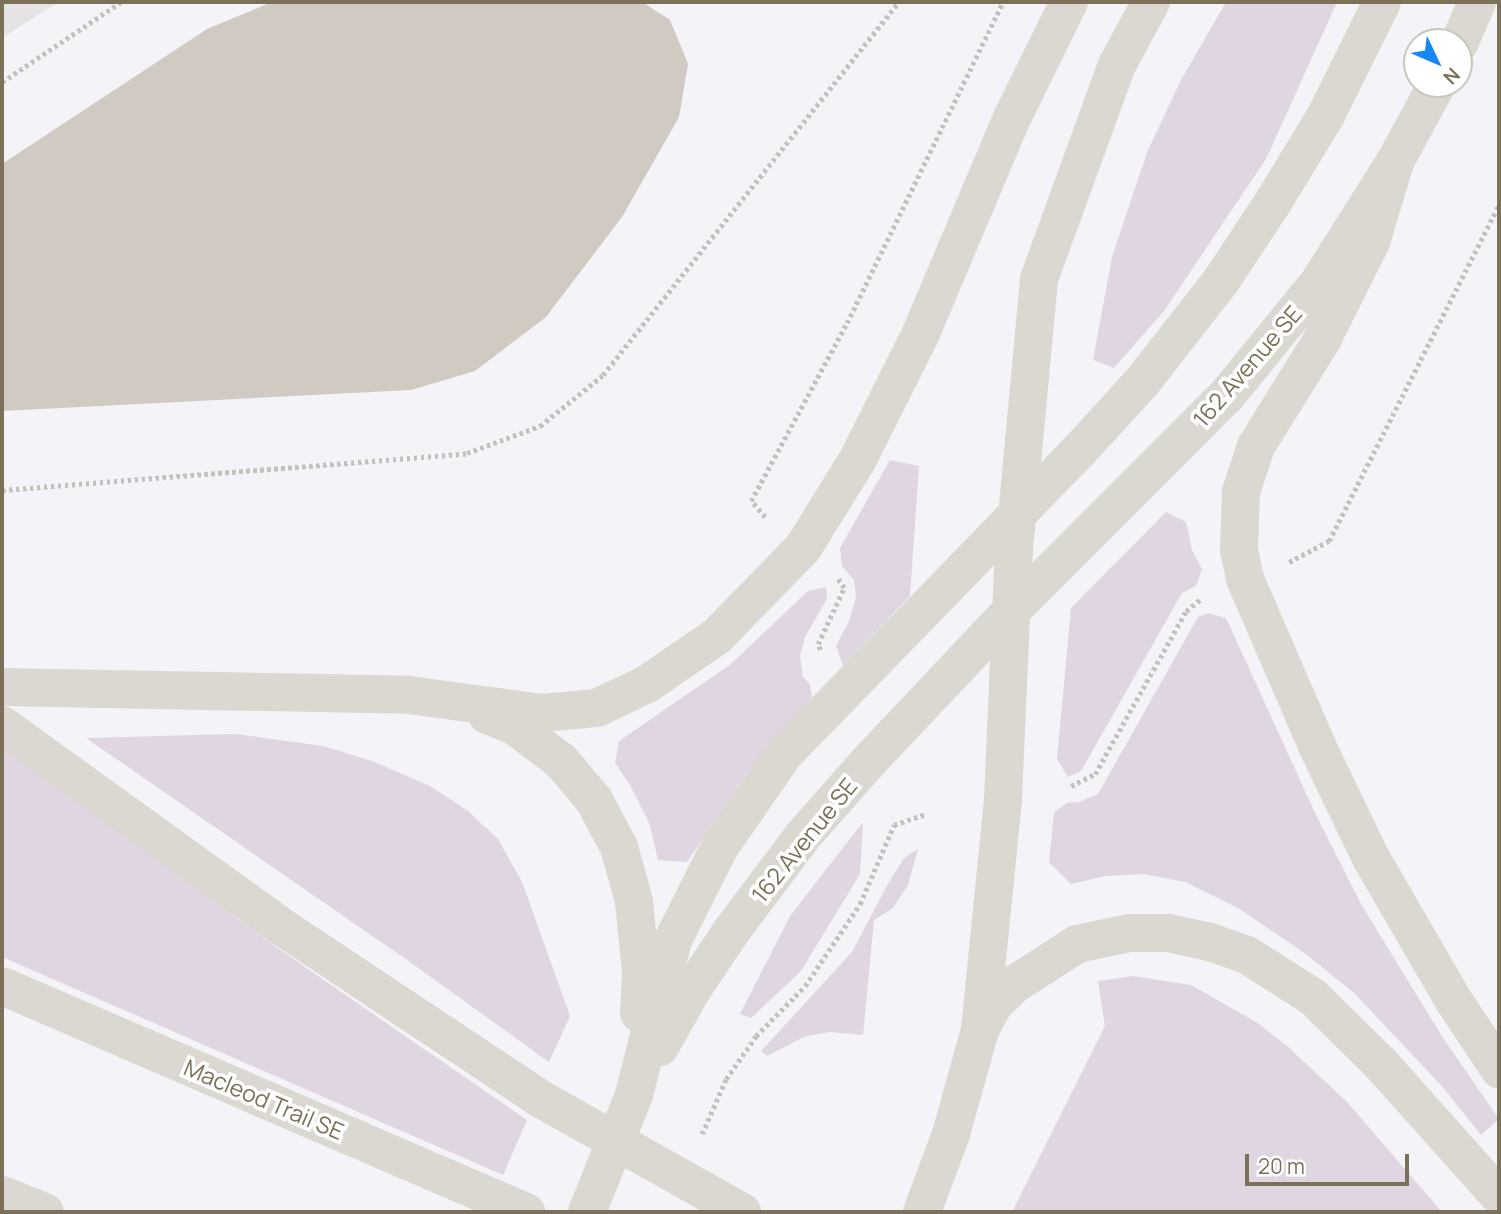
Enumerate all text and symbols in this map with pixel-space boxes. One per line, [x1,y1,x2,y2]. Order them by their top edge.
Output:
north arrow [1403,28,1473,98]
text: N [1438,62,1466,90]
street label: 162 Avenue SE [1187,300,1307,432]
street label: 162 Avenue SE [746,772,862,908]
street label: Macleod Trail SE [180,1053,348,1145]
scale bar [1249,1140,1414,1184]
text: 20 m [1258,1152,1305,1180]

